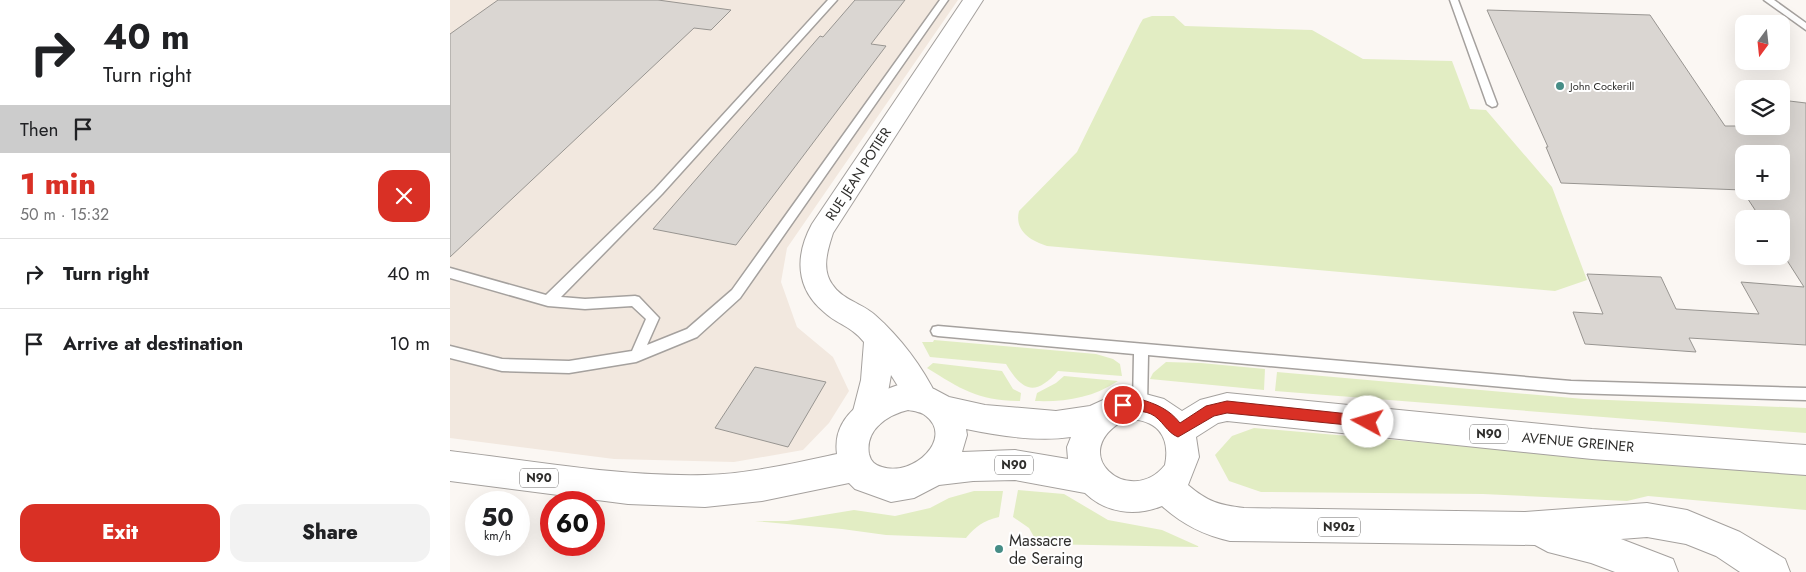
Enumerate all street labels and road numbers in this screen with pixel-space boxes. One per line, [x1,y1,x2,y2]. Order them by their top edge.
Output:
street label: RUE JEAN POTIER [820,123,896,225]
road number: N90 [1470,424,1508,444]
street label: AVENUE GREINER [1521,427,1635,457]
road number: N90 [995,456,1033,474]
road number: N90 [520,468,558,488]
road number: N90z [1318,518,1360,536]

